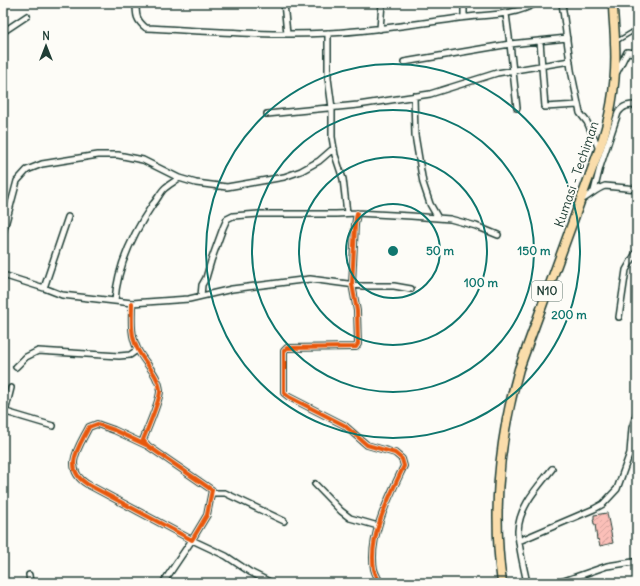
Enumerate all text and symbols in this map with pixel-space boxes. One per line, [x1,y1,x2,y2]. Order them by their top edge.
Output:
north arrow [26,26,66,66]
text: N [42,29,50,43]
street label: Kumasi - Techiman [550,118,603,229]
text: 50 m [426,243,455,258]
text: 150 m [518,243,551,258]
centre of rings [386,244,400,258]
text: 100 m [464,275,498,290]
road number: N10 [532,281,562,301]
text: 200 m [551,307,587,322]

